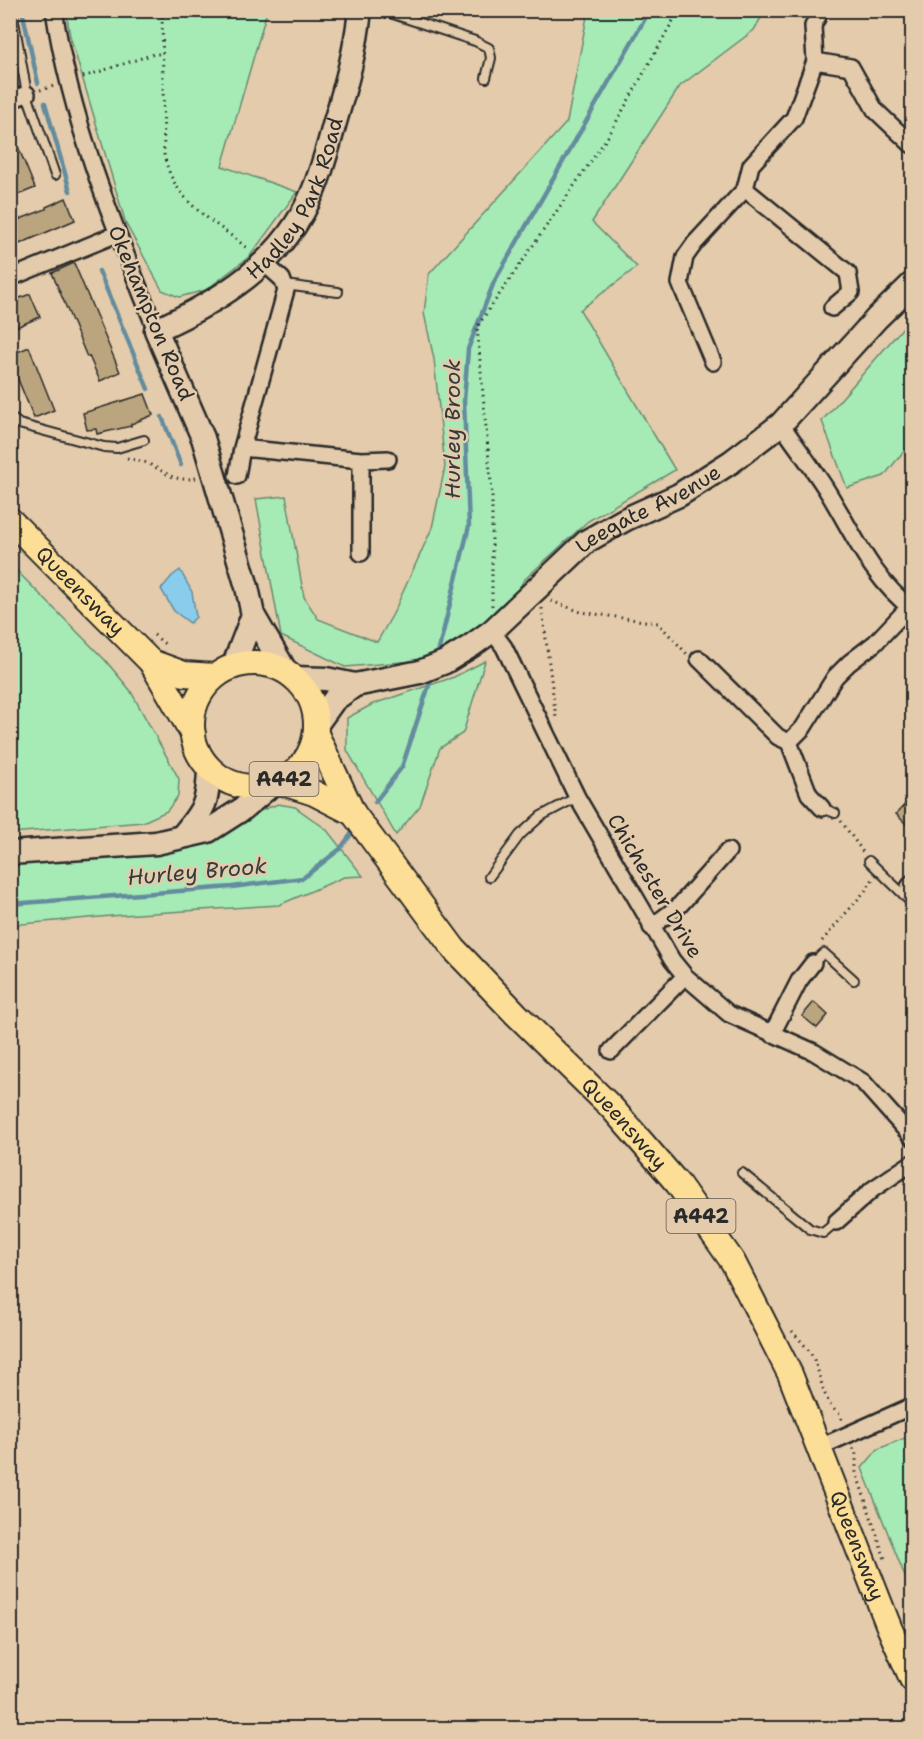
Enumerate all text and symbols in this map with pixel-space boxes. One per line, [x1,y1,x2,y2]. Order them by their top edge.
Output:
street label: Hadley Park Road [240,114,350,286]
street label: Okehampton Road [101,221,201,405]
water label: Hurley Brook [438,359,467,499]
street label: Leegate Avenue [569,458,726,559]
street label: Queensway [30,540,131,642]
road number: A442 [250,762,318,796]
street label: Chichester Drive [601,808,709,964]
water label: Hurley Brook [126,851,268,892]
street label: Queensway [575,1072,674,1176]
road number: A442 [666,1199,736,1233]
street label: Queensway [823,1487,891,1605]

